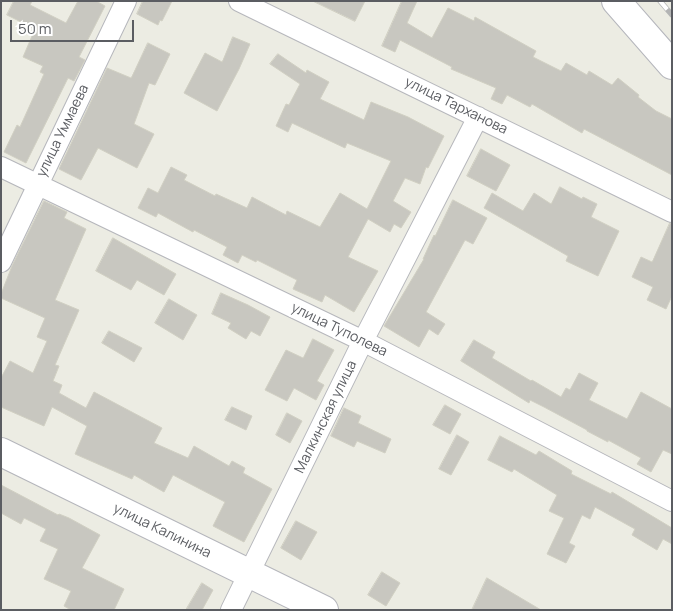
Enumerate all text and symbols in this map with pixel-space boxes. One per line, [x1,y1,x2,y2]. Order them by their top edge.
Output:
scale bar [12,10,136,42]
text: 50 m [18,18,52,39]
street label: улица Тарханова [402,74,510,138]
street label: улица Уммаева [33,82,93,180]
street label: улица Туполева [288,299,390,361]
street label: Малкинская улица [291,358,361,476]
street label: улица Калинина [110,500,214,562]

